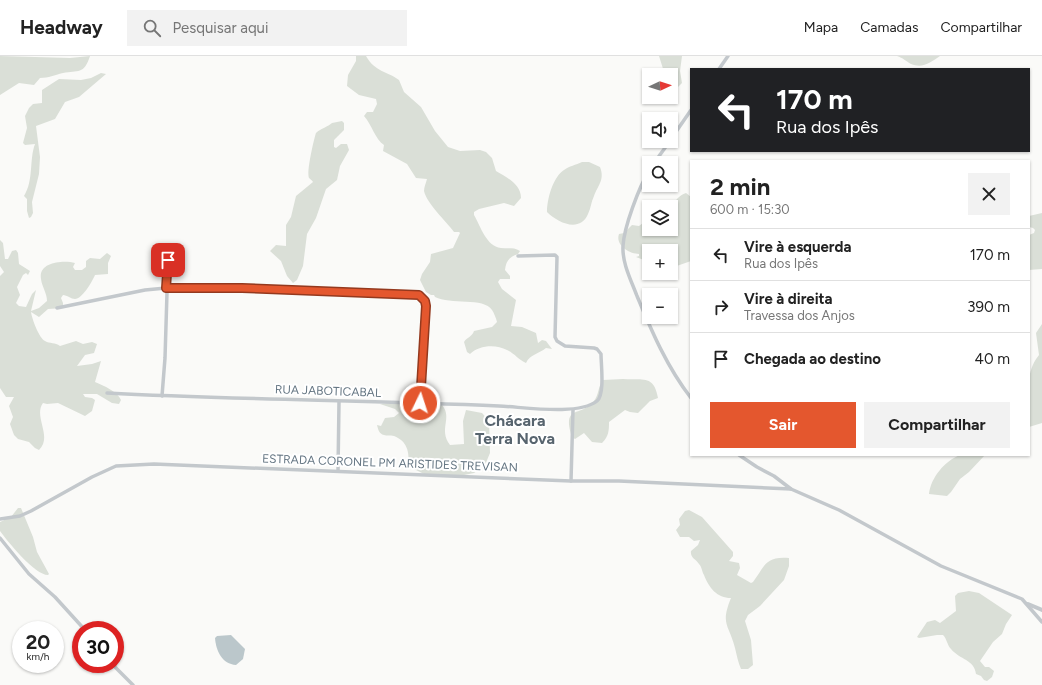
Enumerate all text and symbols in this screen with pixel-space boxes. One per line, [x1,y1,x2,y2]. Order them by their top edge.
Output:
search box [127,10,407,46]
text: Headway [20,16,103,39]
icon: search [141,17,163,39]
text: Pesquisar aqui [173,19,268,37]
text: Mapa [804,19,838,36]
text: Camadas [860,19,918,36]
text: Compartilhar [940,19,1022,36]
north arrow [642,68,678,104]
map controls [642,68,678,324]
text: 170 m [776,82,853,116]
icon: left [710,84,762,136]
button: sound [642,112,678,148]
text: Rua dos Ipês [776,116,879,138]
button: search [642,156,678,192]
text: 2 min [710,172,770,201]
button: close [968,173,1010,215]
button: layers [642,200,678,236]
text: 600 m · 15:30 [710,202,790,217]
text: Vire à esquerda [744,238,851,256]
pin [151,243,185,277]
button: + [642,244,678,280]
icon: left [710,244,732,266]
text: 170 m [970,246,1010,264]
icon: arrive [157,249,179,271]
text: Rua dos Ipês [744,256,818,271]
button: − [642,288,678,324]
text: Vire à direita [744,290,833,308]
icon: right [710,296,732,318]
text: 390 m [967,298,1010,316]
text: Travessa dos Anjos [744,308,855,323]
icon: arrive [710,348,732,370]
text: Chegada ao destino [744,350,881,368]
text: 40 m [975,350,1010,368]
street label: RUA JABOTICABAL [275,382,382,400]
position arrow [399,382,441,424]
button: Sair [710,402,856,448]
button: Compartilhar [864,402,1010,448]
district label: Chácara Terra Nova [475,411,555,448]
street label: ESTRADA CORONEL PM ARISTIDES TREVISAN [262,452,518,474]
speed limit sign: 30 [72,621,124,673]
text: 20 [26,630,50,654]
text: km/h [27,650,49,663]

